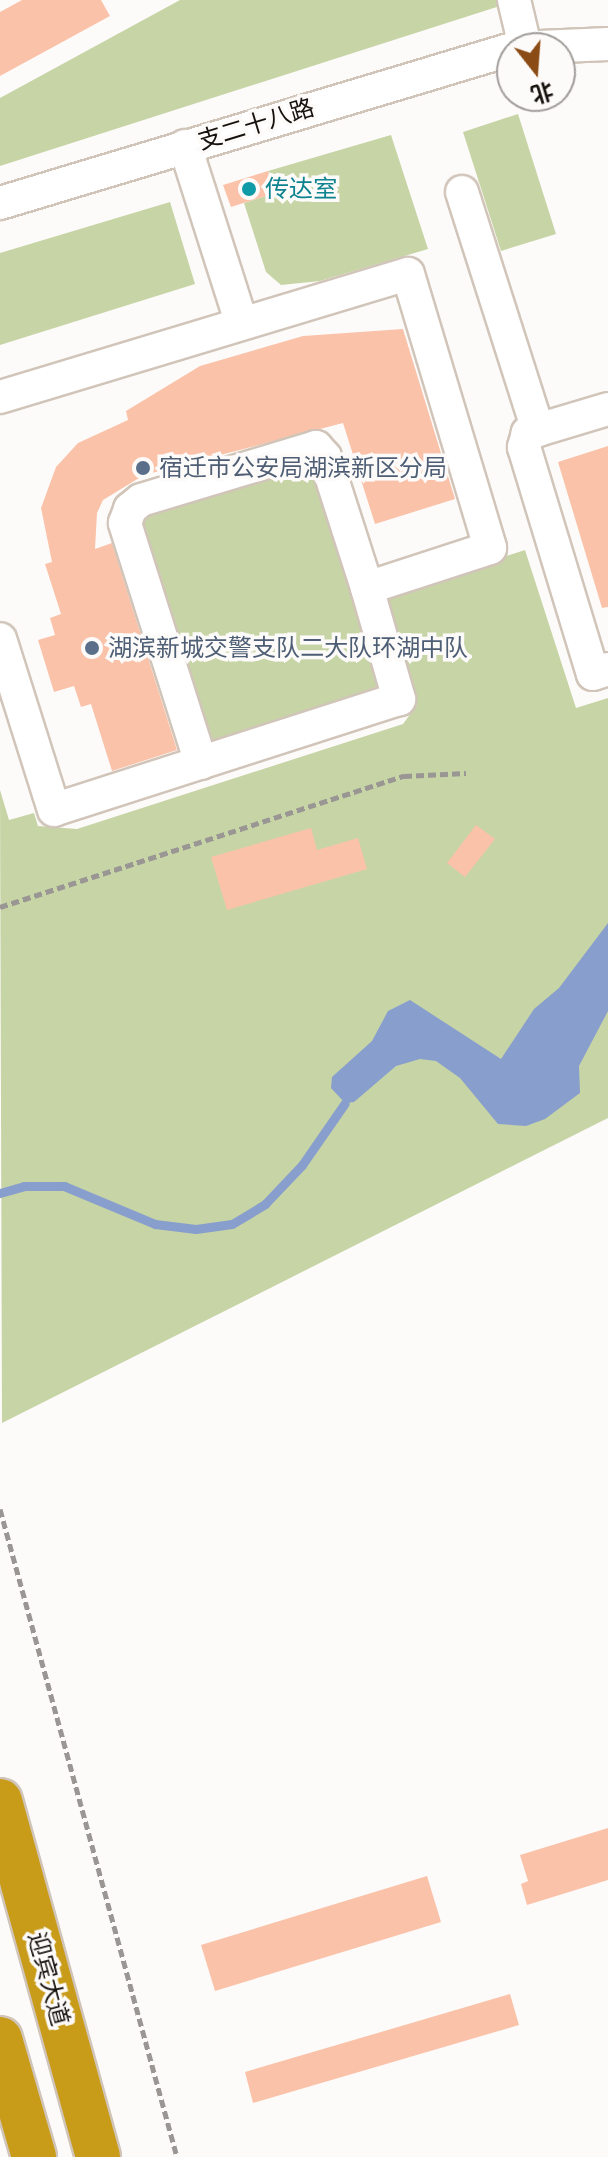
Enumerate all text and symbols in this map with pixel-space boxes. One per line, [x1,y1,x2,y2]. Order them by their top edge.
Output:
north arrow [496,32,576,112]
text: 北 [528,76,557,110]
street label: 支二十八路 [194,93,318,155]
place label: 传达室 [265,175,337,203]
marker: 传达室 [240,180,258,198]
place label: 宿迁市公安局湖滨新区分局 [159,454,447,482]
marker: 宿迁市公安局湖滨新区分局 [134,459,152,477]
place label: 湖滨新城交警支队二大队环湖中队 [108,634,468,662]
marker: 湖滨新城交警支队二大队环湖中队 [83,639,101,657]
street label: 迎宾大道 [23,1929,75,2029]

